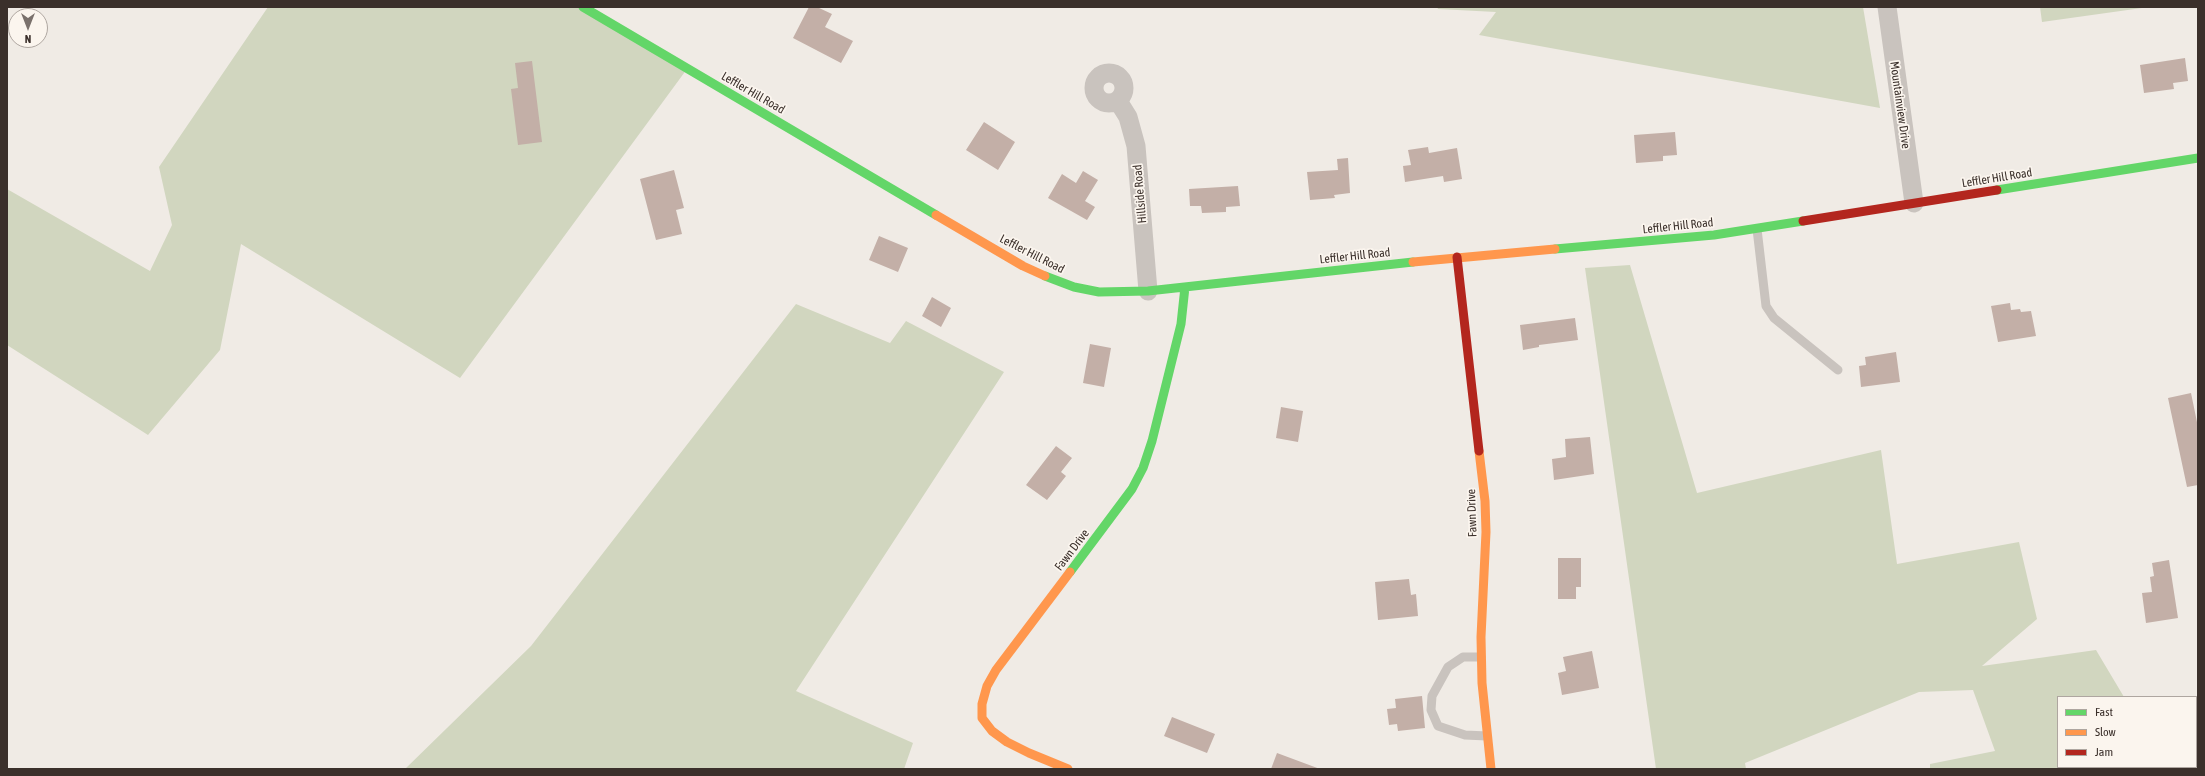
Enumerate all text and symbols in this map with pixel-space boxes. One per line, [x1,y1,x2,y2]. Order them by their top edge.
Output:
north arrow [8,8,48,48]
text: N [25,33,31,45]
street label: Mountainview Drive [1887,60,1913,150]
street label: Leffler Hill Road [719,69,787,117]
street label: Hillside Road [1130,164,1150,224]
street label: Leffler Hill Road [1961,165,2033,191]
street label: Leffler Hill Road [1642,215,1714,237]
street label: Leffler Hill Road [997,231,1067,277]
street label: Leffler Hill Road [1319,245,1391,267]
street label: Fawn Drive [1464,489,1480,537]
street label: Fawn Drive [1052,526,1092,574]
legend [2057,696,2197,768]
text: Fast [2095,705,2113,719]
text: Slow [2095,725,2116,739]
text: Jam [2095,745,2113,759]

